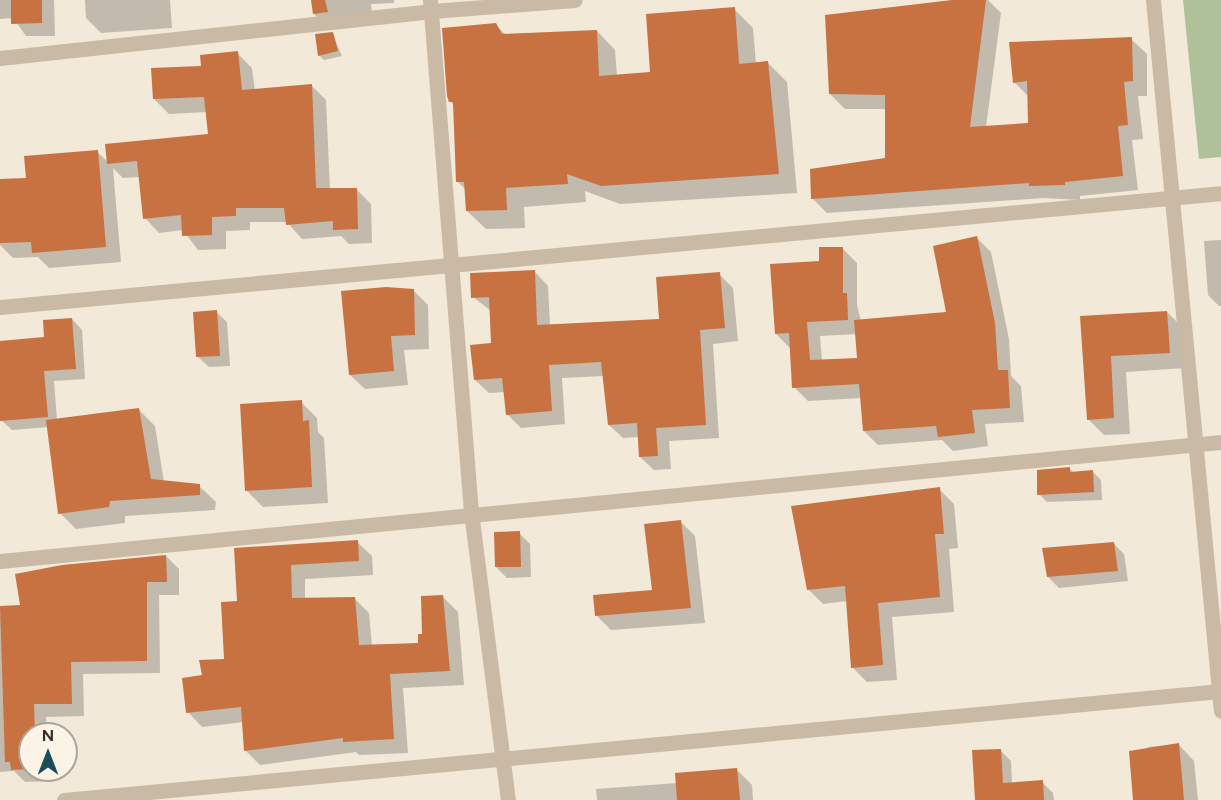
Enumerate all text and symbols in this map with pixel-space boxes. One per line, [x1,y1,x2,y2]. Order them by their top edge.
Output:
north arrow [18,722,78,782]
text: N [42,726,54,745]

